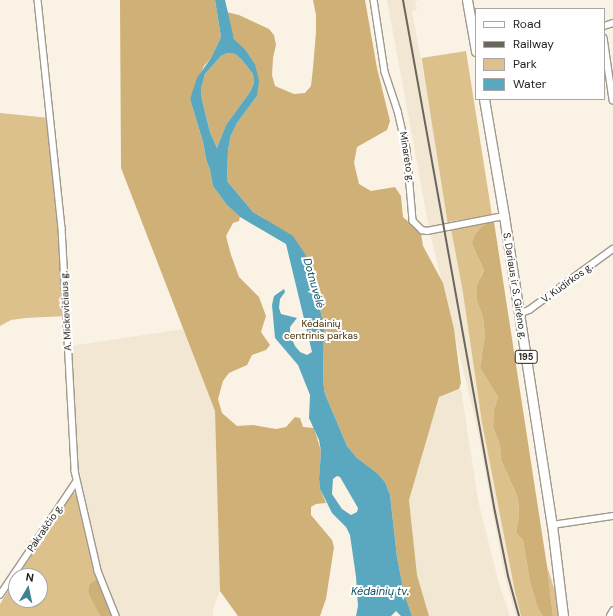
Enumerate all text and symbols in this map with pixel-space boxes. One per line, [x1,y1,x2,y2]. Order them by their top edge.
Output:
legend [475,8,605,100]
text: Road [513,16,541,32]
text: Railway [513,36,554,52]
text: Park [513,56,537,72]
text: Water [513,76,546,92]
street label: Minareto g. [397,131,417,183]
street label: S. Dariaus ir S. Girėno g. [501,232,529,340]
water label: Dotnuvėlė [301,256,327,310]
street label: V. Kudirkos g. [539,260,595,306]
street label: A. Mickevičiaus g. [58,271,74,351]
park label: Kėdainių centrinis parkas [284,317,358,340]
road number: 195 [514,350,538,364]
street label: Pakraščio g. [25,502,65,554]
north arrow [8,568,48,608]
text: N [25,570,35,585]
water label: Kėdainių tv. [351,584,409,598]

